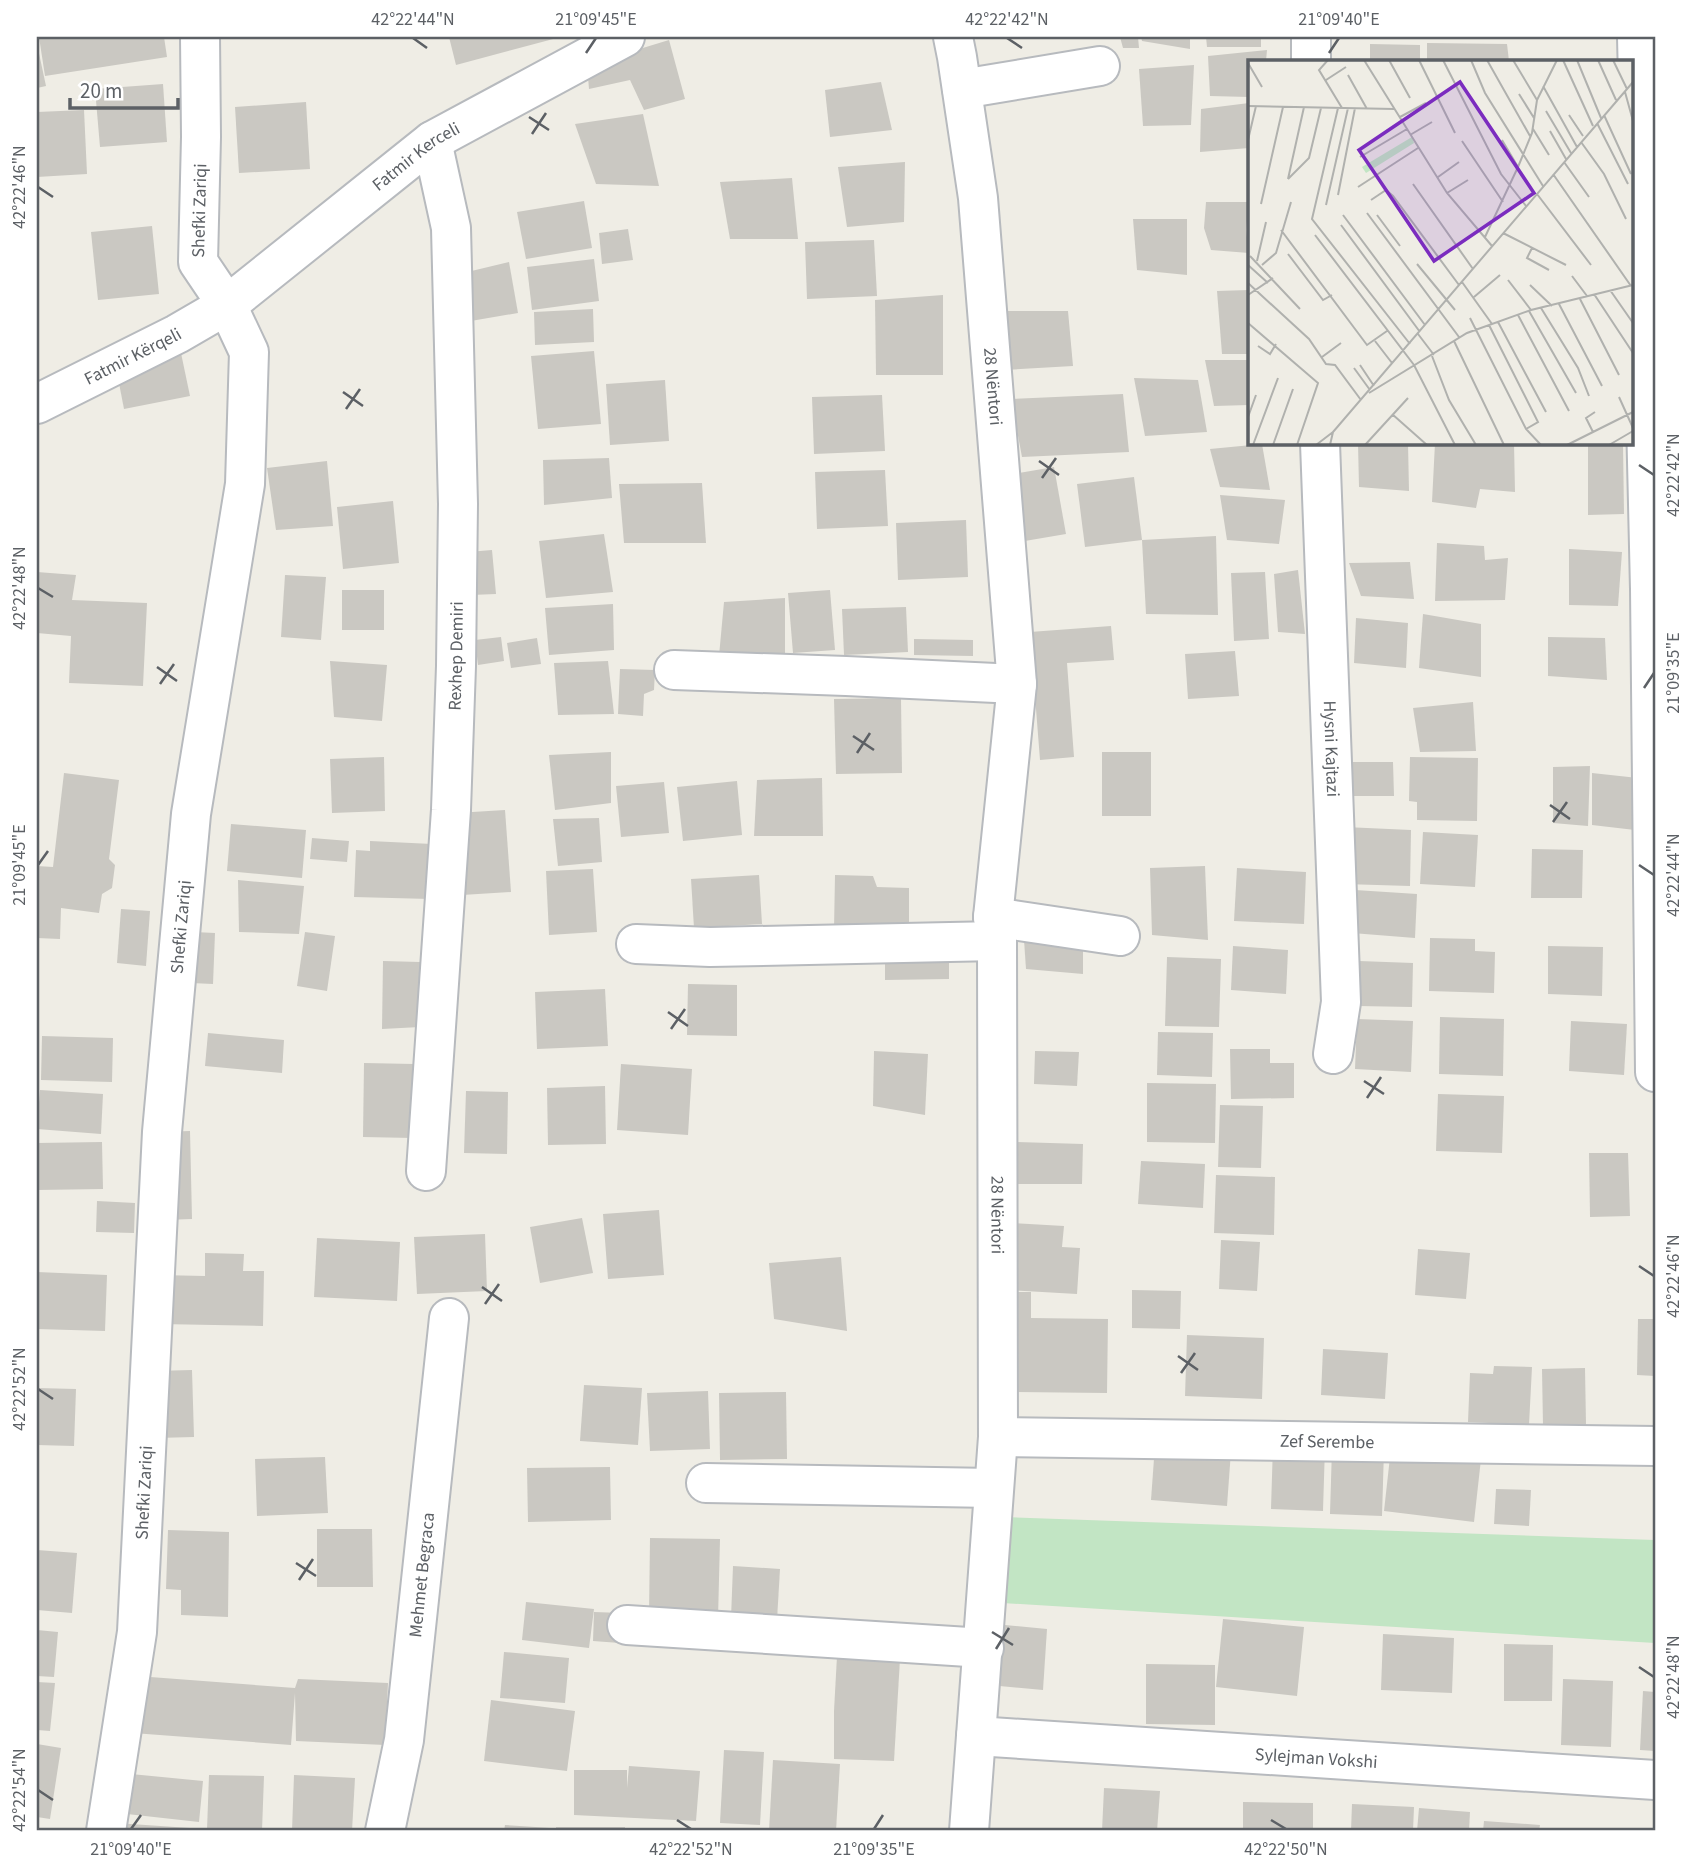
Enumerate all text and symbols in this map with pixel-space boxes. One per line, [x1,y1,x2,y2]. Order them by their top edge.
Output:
text: 42°22'44"N [371,7,455,32]
text: 21°09'45"E [555,7,637,32]
text: 42°22'42"N [965,7,1049,32]
text: 21°09'40"E [1298,7,1380,32]
inset map [1248,60,1632,444]
scale bar [70,66,178,110]
text: 20 m [80,76,122,106]
street label: Fatmir Kerceli [367,116,464,197]
text: 42°22'46"N [7,145,32,229]
street label: Shefki Zariqi [186,163,213,258]
street label: Fatmir Kërqeli [80,322,186,391]
street label: 28 Nëntori [978,346,1009,426]
text: 42°22'42"N [1661,433,1686,517]
text: 42°22'48"N [7,546,32,630]
street label: Rexhep Demiri [442,601,469,711]
text: 21°09'35"E [1661,632,1686,714]
street label: Hysni Kajtazi [1317,700,1346,797]
text: 21°09'45"E [7,824,32,906]
text: 42°22'44"N [1661,833,1686,917]
street label: Shefki Zariqi [164,879,197,975]
street label: 28 Nëntori [985,1176,1010,1254]
text: 42°22'46"N [1661,1234,1686,1318]
text: 42°22'52"N [7,1347,32,1431]
street label: Zef Serembe [1280,1428,1374,1455]
street label: Shefki Zariqi [129,1445,159,1540]
street label: Mehmet Begraca [403,1511,441,1639]
text: 42°22'48"N [1661,1635,1686,1719]
street label: Sylejman Vokshi [1254,1742,1378,1775]
text: 42°22'54"N [7,1748,32,1832]
text: 21°09'40"E [90,1837,172,1862]
text: 42°22'52"N [649,1837,733,1862]
text: 21°09'35"E [833,1837,915,1862]
text: 42°22'50"N [1244,1837,1328,1862]

